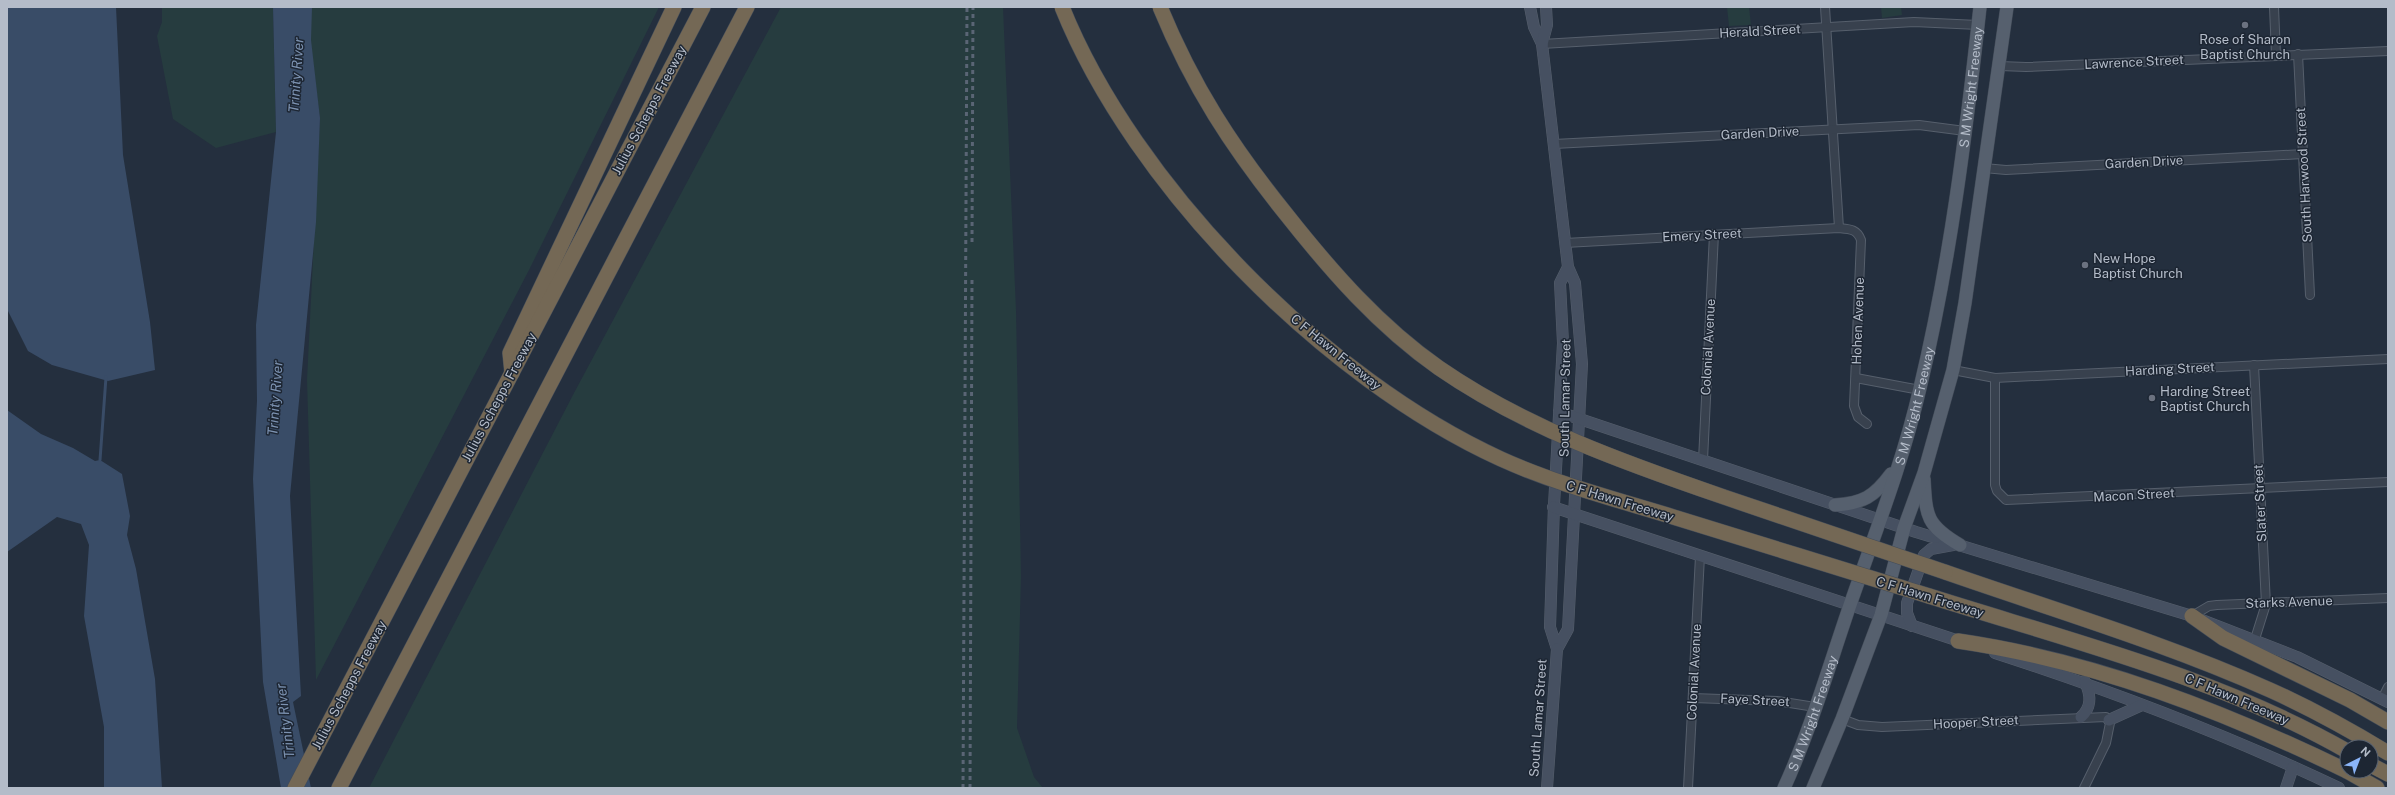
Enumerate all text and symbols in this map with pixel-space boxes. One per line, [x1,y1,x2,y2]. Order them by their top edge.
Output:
marker: Rose of Sharon Baptist Church [2240,20,2250,30]
street label: Herald Street [1719,21,1801,41]
street label: S M Wright Freeway [1956,26,1985,149]
place label: Rose of Sharon Baptist Church [2199,32,2291,62]
water label: Trinity River [285,36,307,113]
street label: Julius Schepps Freeway [609,43,689,177]
street label: Lawrence Street [2084,52,2184,72]
street label: South Harwood Street [2293,107,2315,243]
street label: Garden Drive [1720,123,1800,143]
street label: Garden Drive [2104,152,2184,172]
street label: Emery Street [1662,225,1742,245]
place label: New Hope Baptist Church [2093,251,2183,281]
marker: New Hope Baptist Church [2080,260,2090,270]
street label: Hohen Avenue [1849,277,1867,365]
street label: Colonial Avenue [1698,298,1718,396]
street label: C F Hawn Freeway [1288,311,1384,393]
street label: Julius Schepps Freeway [459,330,539,464]
street label: South Lamar Street [1556,339,1574,457]
street label: S M Wright Freeway [1892,345,1937,467]
water label: Trinity River [264,359,286,436]
street label: Harding Street [2125,359,2215,379]
place label: Harding Street Baptist Church [2160,384,2250,414]
marker: Harding Street Baptist Church [2147,393,2157,403]
street label: Slater Street [2250,464,2270,542]
street label: C F Hawn Freeway [1564,477,1676,525]
street label: Macon Street [2093,485,2175,505]
street label: C F Hawn Freeway [1874,573,1986,621]
street label: Starks Avenue [2245,593,2333,611]
street label: Julius Schepps Freeway [309,618,389,752]
street label: Colonial Avenue [1684,623,1704,721]
street label: S M Wright Freeway [1785,654,1840,773]
street label: South Lamar Street [1526,658,1550,778]
street label: C F Hawn Freeway [2183,670,2291,728]
water label: Trinity River [272,682,298,759]
street label: Faye Street [1720,691,1790,709]
street label: Hooper Street [1933,712,2019,732]
north arrow [2339,739,2379,779]
text: N [2358,744,2373,759]

